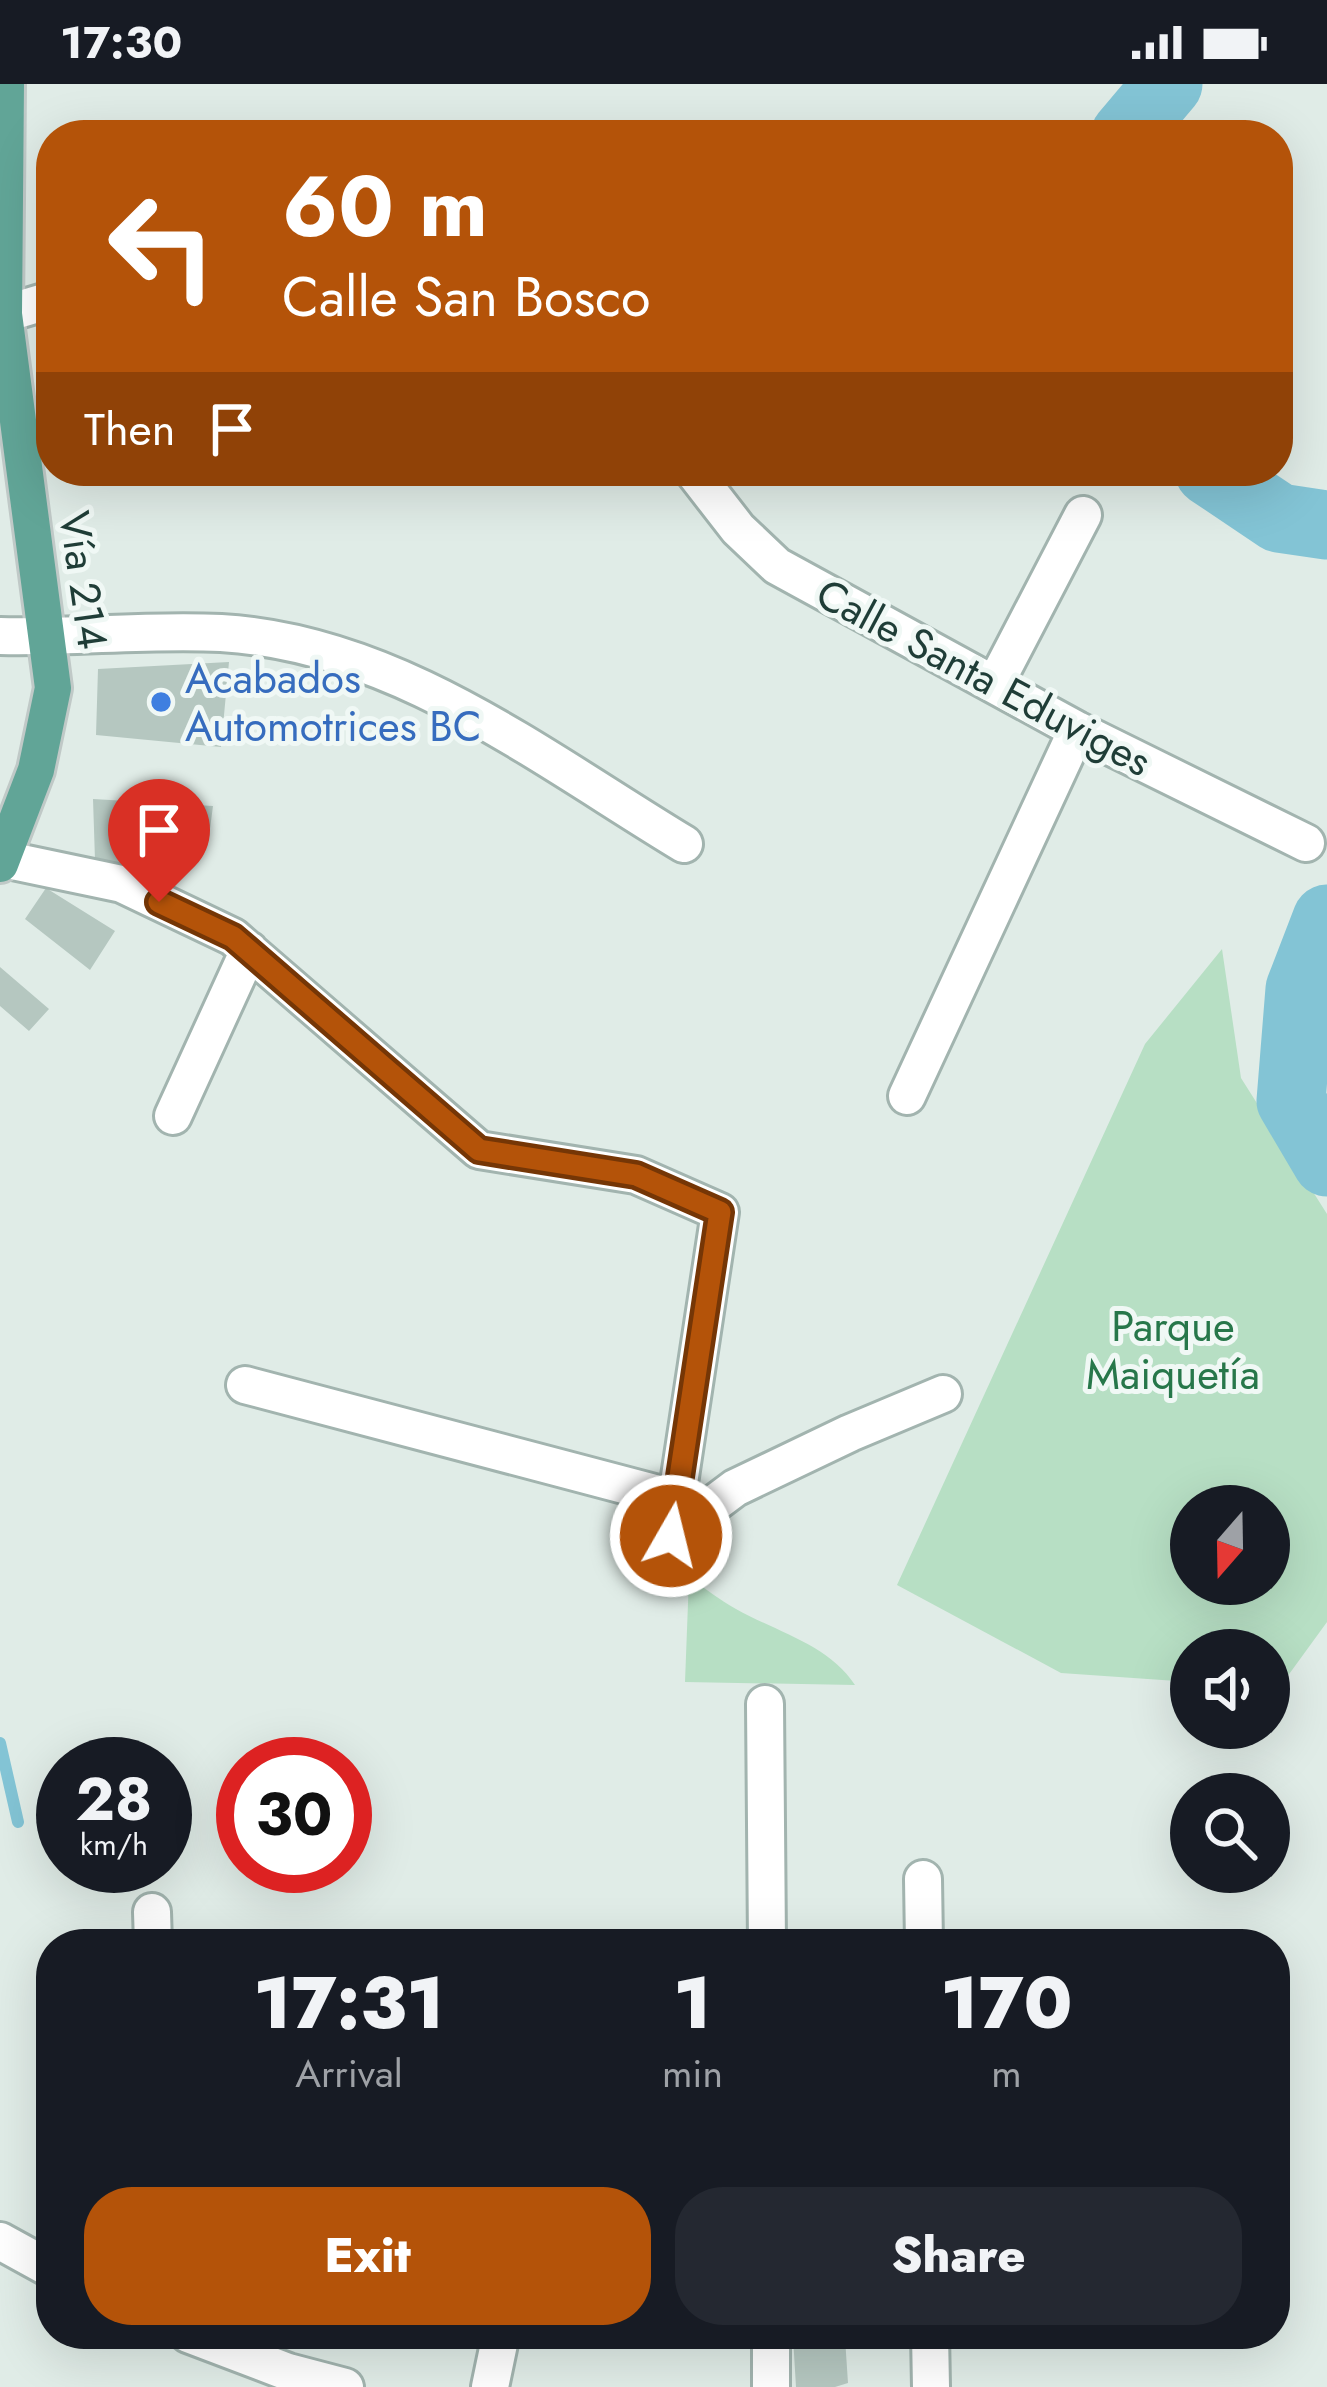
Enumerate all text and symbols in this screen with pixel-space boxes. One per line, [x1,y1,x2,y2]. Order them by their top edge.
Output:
text: 17:30 [60,10,182,75]
text: 60 m [282,146,488,268]
icon: left [84,168,240,324]
text: Calle San Bosco [282,258,651,336]
icon: arrive [199,396,265,462]
text: Then [84,397,175,462]
street label: Vía 214 [44,507,123,653]
street label: Calle Santa Eduviges [805,563,1162,792]
place label: Acabados Automotrices BC [185,648,481,757]
marker: Acabados Automotrices BC [148,689,174,715]
pin [108,779,210,902]
icon: arrive [126,797,192,863]
park label: Parque Maiquetía [1086,1296,1260,1405]
position arrow [608,1473,734,1599]
north arrow [1170,1485,1290,1605]
map controls [1170,1485,1290,1893]
button: sound [1170,1629,1290,1749]
speed limit sign: 30 [216,1737,372,1893]
text: 28 [76,1756,152,1843]
button: search [1170,1773,1290,1893]
text: km/h [80,1823,148,1866]
text: 17:31 [253,1951,444,2055]
text: 1 [673,1951,711,2055]
text: 170 [940,1951,1073,2055]
text: Arrival [295,2045,403,2102]
text: min [662,2045,723,2102]
text: m [991,2045,1022,2102]
button: Exit [84,2187,651,2325]
button: Share [675,2187,1242,2325]

